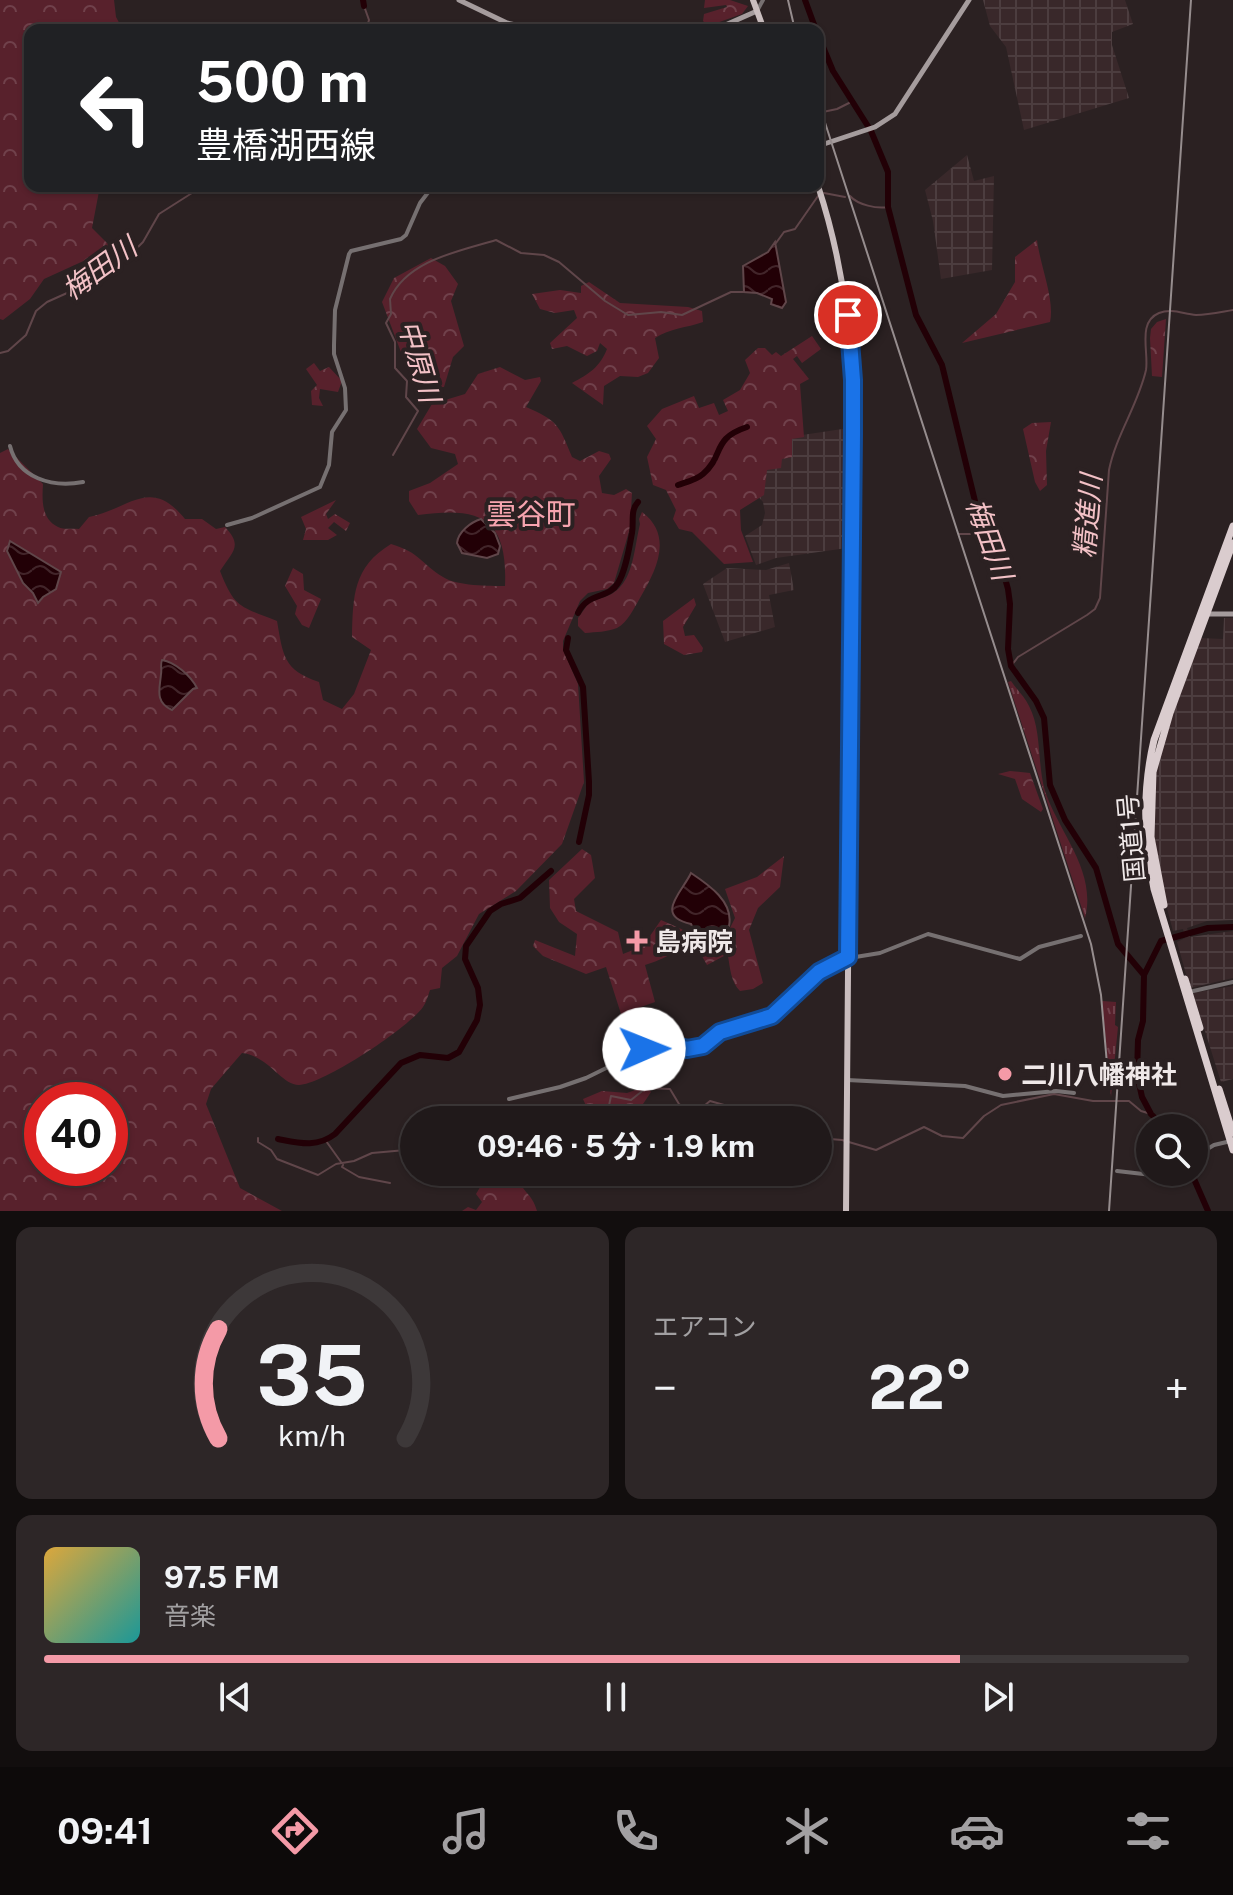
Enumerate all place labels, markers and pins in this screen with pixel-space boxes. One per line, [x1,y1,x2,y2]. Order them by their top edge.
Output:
pin [814,281,882,349]
place label: 島病院 [655,926,733,957]
marker: 島病院 [626,930,648,952]
place label: 二川八幡神社 [1021,1059,1177,1090]
marker: 二川八幡神社 [996,1065,1014,1083]

